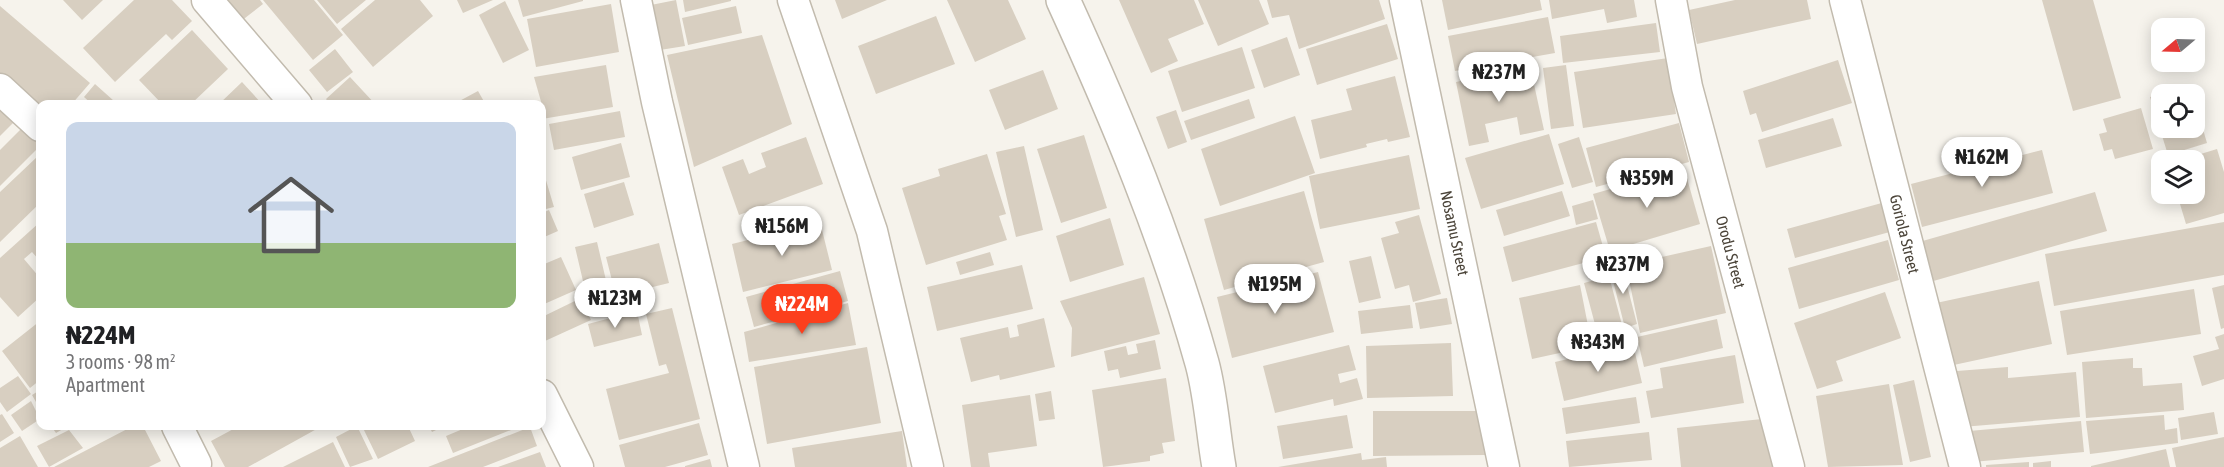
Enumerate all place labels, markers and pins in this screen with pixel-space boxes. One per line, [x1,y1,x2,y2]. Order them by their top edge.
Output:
pin: ₦237M [1457,52,1541,103]
pin: ₦162M [1940,137,2024,188]
pin: ₦359M [1605,158,1689,209]
pin: ₦156M [740,206,824,257]
pin: ₦237M [1581,244,1665,295]
pin: ₦195M [1233,264,1317,315]
pin: ₦123M [573,278,657,329]
pin: ₦224M [760,284,844,335]
pin: ₦343M [1556,322,1640,373]

